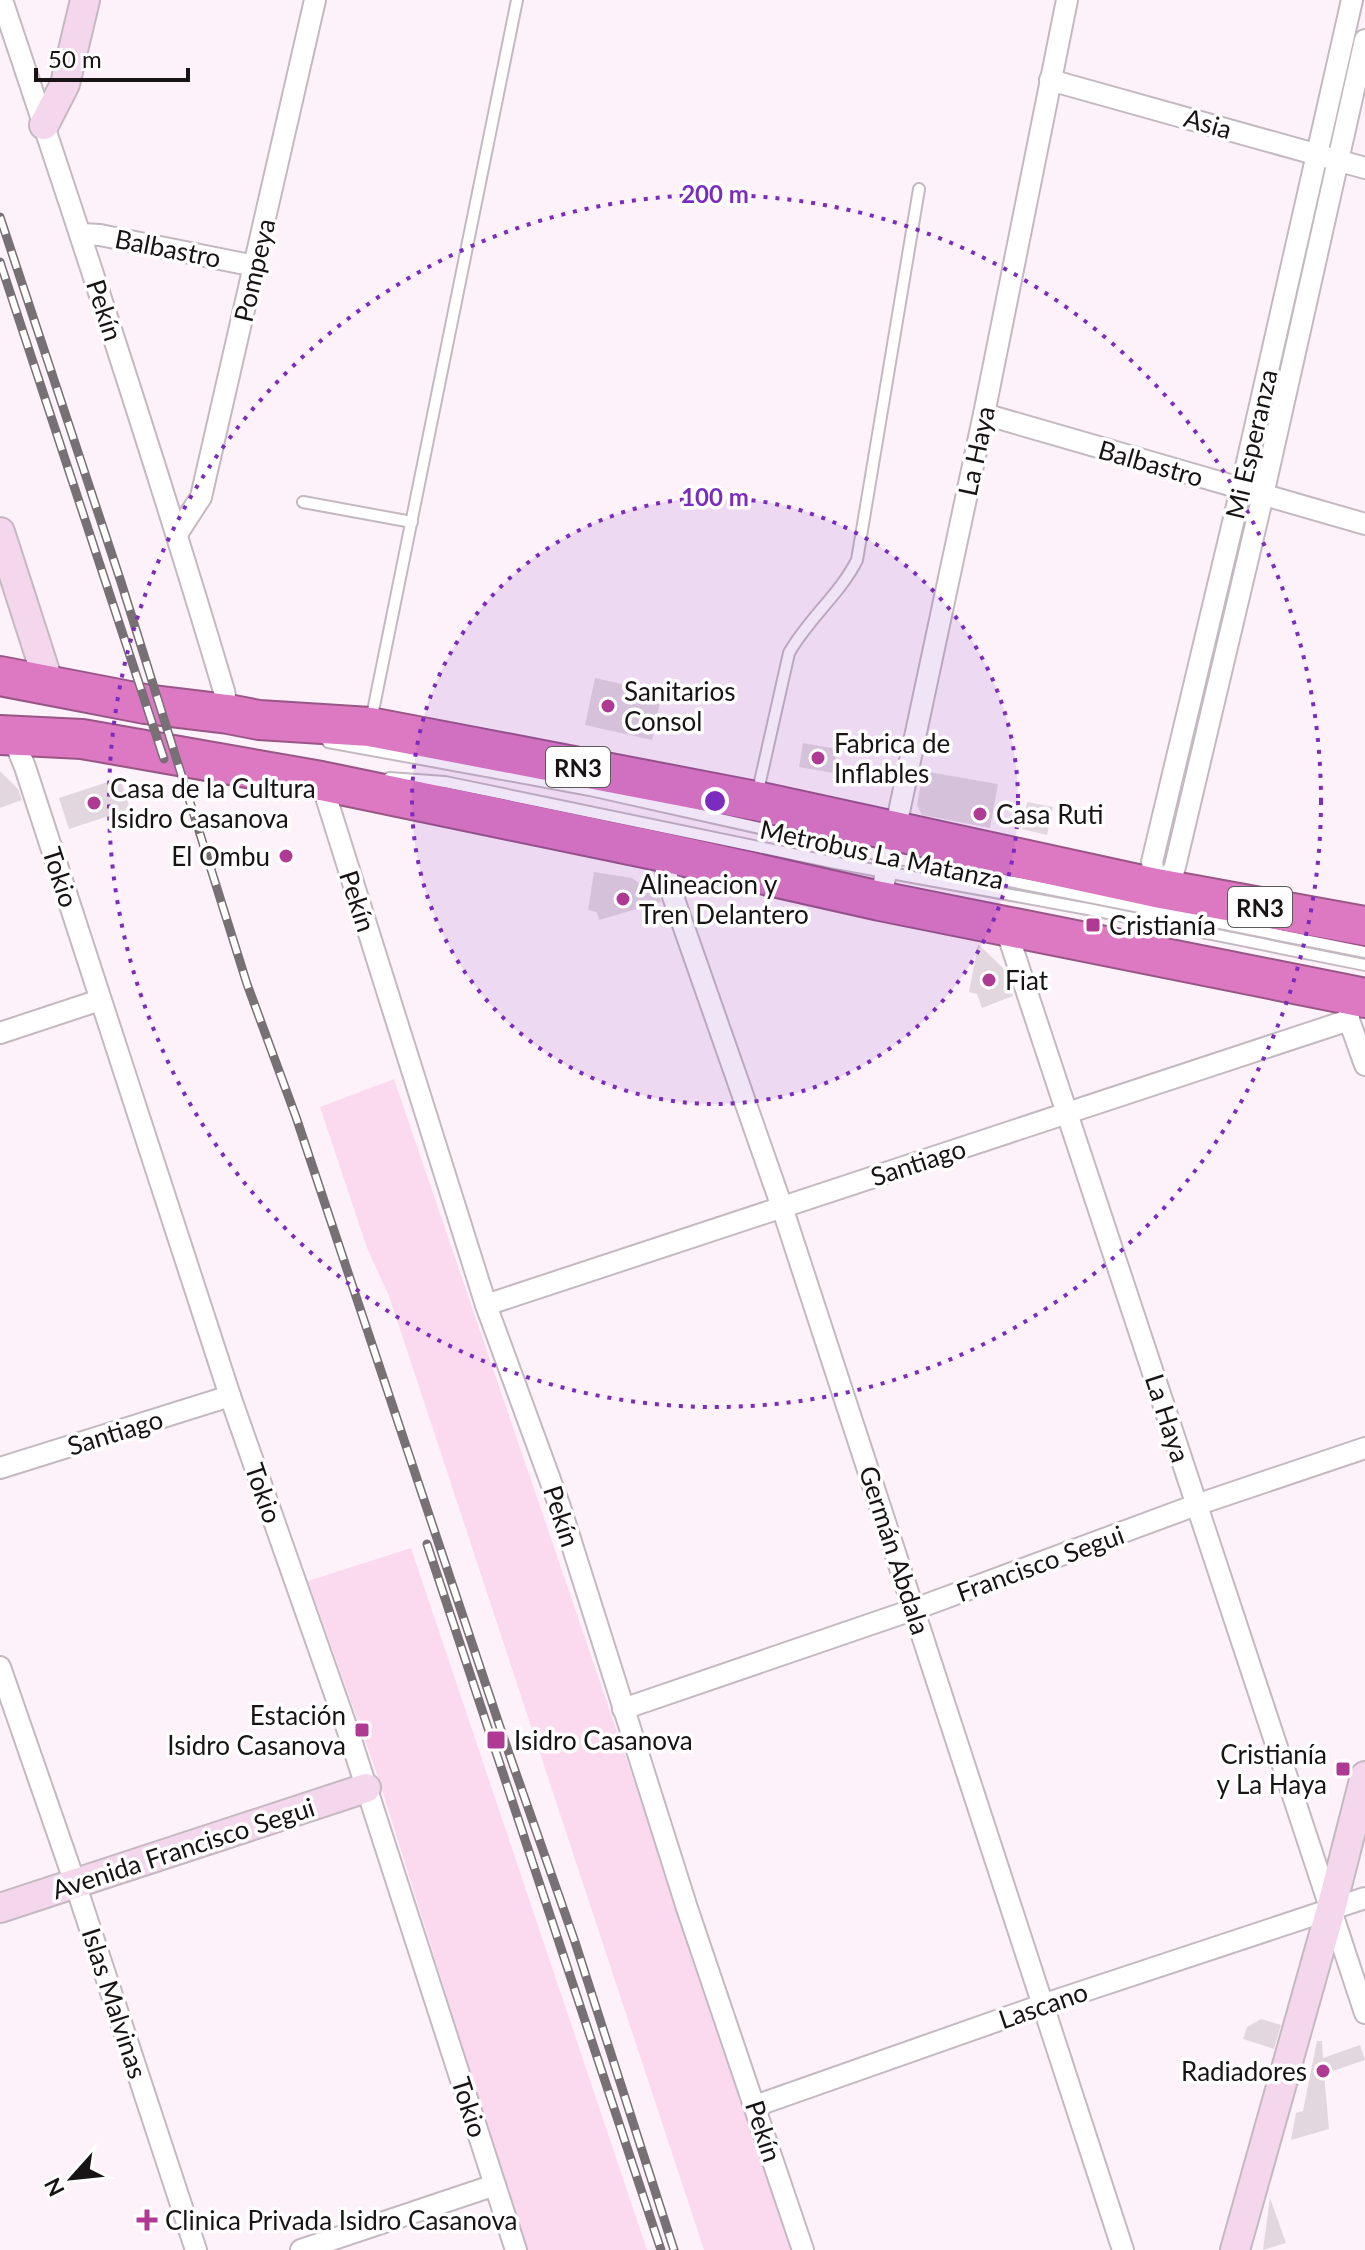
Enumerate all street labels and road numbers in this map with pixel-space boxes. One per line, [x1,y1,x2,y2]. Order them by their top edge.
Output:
street label: Asia [1181,101,1235,145]
street label: Pompeya [227,215,281,325]
street label: Balbastro [112,222,224,274]
street label: Pekín [80,275,130,345]
street label: Mi Esperanza [1218,366,1284,522]
street label: La Haya [951,403,1001,499]
street label: Balbastro [1095,433,1207,493]
road number: RN3 [546,747,610,787]
street label: Metrobus La Matanza [757,813,1007,895]
street label: Tokio [36,843,86,911]
street label: Pekín [333,866,383,936]
road number: RN3 [1228,887,1292,927]
street label: Santiago [866,1132,970,1192]
street label: La Haya [1139,1370,1197,1466]
street label: Santiago [63,1402,167,1462]
street label: Tokio [239,1459,289,1527]
street label: Germán Abdala [853,1462,937,1638]
street label: Pekín [537,1481,587,1551]
street label: Francisco Segui [952,1518,1128,1608]
street label: Avenida Francisco Segui [48,1790,318,1906]
street label: Islas Malvinas [76,1924,154,2082]
street label: Lascano [994,1975,1092,2035]
street label: Tokio [445,2073,495,2141]
street label: Pekín [739,2096,789,2166]

